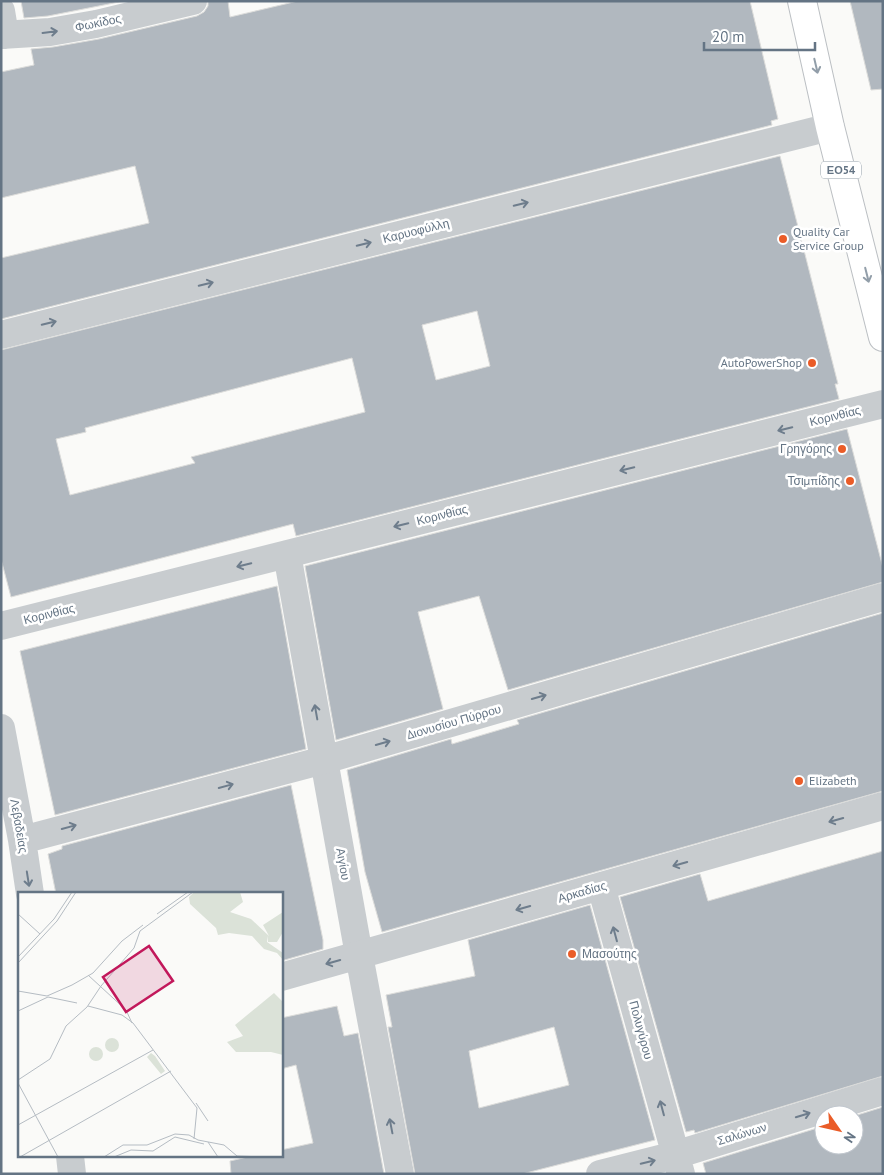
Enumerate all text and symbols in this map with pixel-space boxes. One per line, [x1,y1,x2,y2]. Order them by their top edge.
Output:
street label: Φωκίδος [73,10,123,35]
scale bar [704,20,815,52]
one-way arrow [41,27,57,37]
text: 20 m [712,27,745,46]
one-way arrow [812,57,821,73]
road number: ΕΟ54 [821,162,861,178]
one-way arrow [513,199,529,209]
street label: Καρυοφύλλη [381,215,451,246]
place label: Quality Car Service Group [793,224,864,253]
marker: Quality Car Service Group [777,233,789,245]
one-way arrow [355,239,371,248]
one-way arrow [863,266,872,282]
one-way arrow [198,279,214,288]
one-way arrow [40,318,56,328]
place label: AutoPowerShop [721,355,802,370]
marker: AutoPowerShop [806,357,818,369]
street label: Κορινθίας [808,402,862,429]
one-way arrow [777,425,793,434]
place label: Γρηγόρης [780,441,832,456]
marker: Γρηγόρης [836,443,848,455]
one-way arrow [619,464,635,474]
place label: Τσιμπίδης [788,473,840,488]
marker: Τσιμπίδης [844,475,856,487]
street label: Κορινθίας [415,501,469,528]
one-way arrow [394,521,410,530]
one-way arrow [236,561,252,570]
street label: Κορινθίας [22,600,76,627]
one-way arrow [531,692,547,702]
street label: Διονυσίου Πύρρου [405,701,503,742]
one-way arrow [310,704,320,720]
one-way arrow [375,737,391,747]
place label: Elizabeth [809,773,857,788]
marker: Elizabeth [793,775,805,787]
one-way arrow [218,781,234,790]
street label: Λεβαδείας [7,798,32,854]
one-way arrow [828,815,844,825]
one-way arrow [61,822,77,832]
street label: Αιγίου [333,847,354,881]
one-way arrow [672,860,688,869]
one-way arrow [24,871,34,887]
street label: Αρκαδίας [556,877,608,906]
inset map [18,892,282,1158]
one-way arrow [515,904,531,913]
one-way arrow [609,926,619,942]
place label: Μασούτης [582,946,637,961]
marker: Μασούτης [566,948,578,960]
one-way arrow [326,958,342,967]
street label: Πολυγύρου [626,999,656,1061]
one-way arrow [657,1100,667,1116]
north arrow [814,1105,864,1155]
one-way arrow [795,1110,811,1120]
one-way arrow [386,1118,396,1134]
street label: Σαλώνων [715,1119,768,1148]
text: N [840,1128,860,1146]
one-way arrow [639,1156,655,1166]

